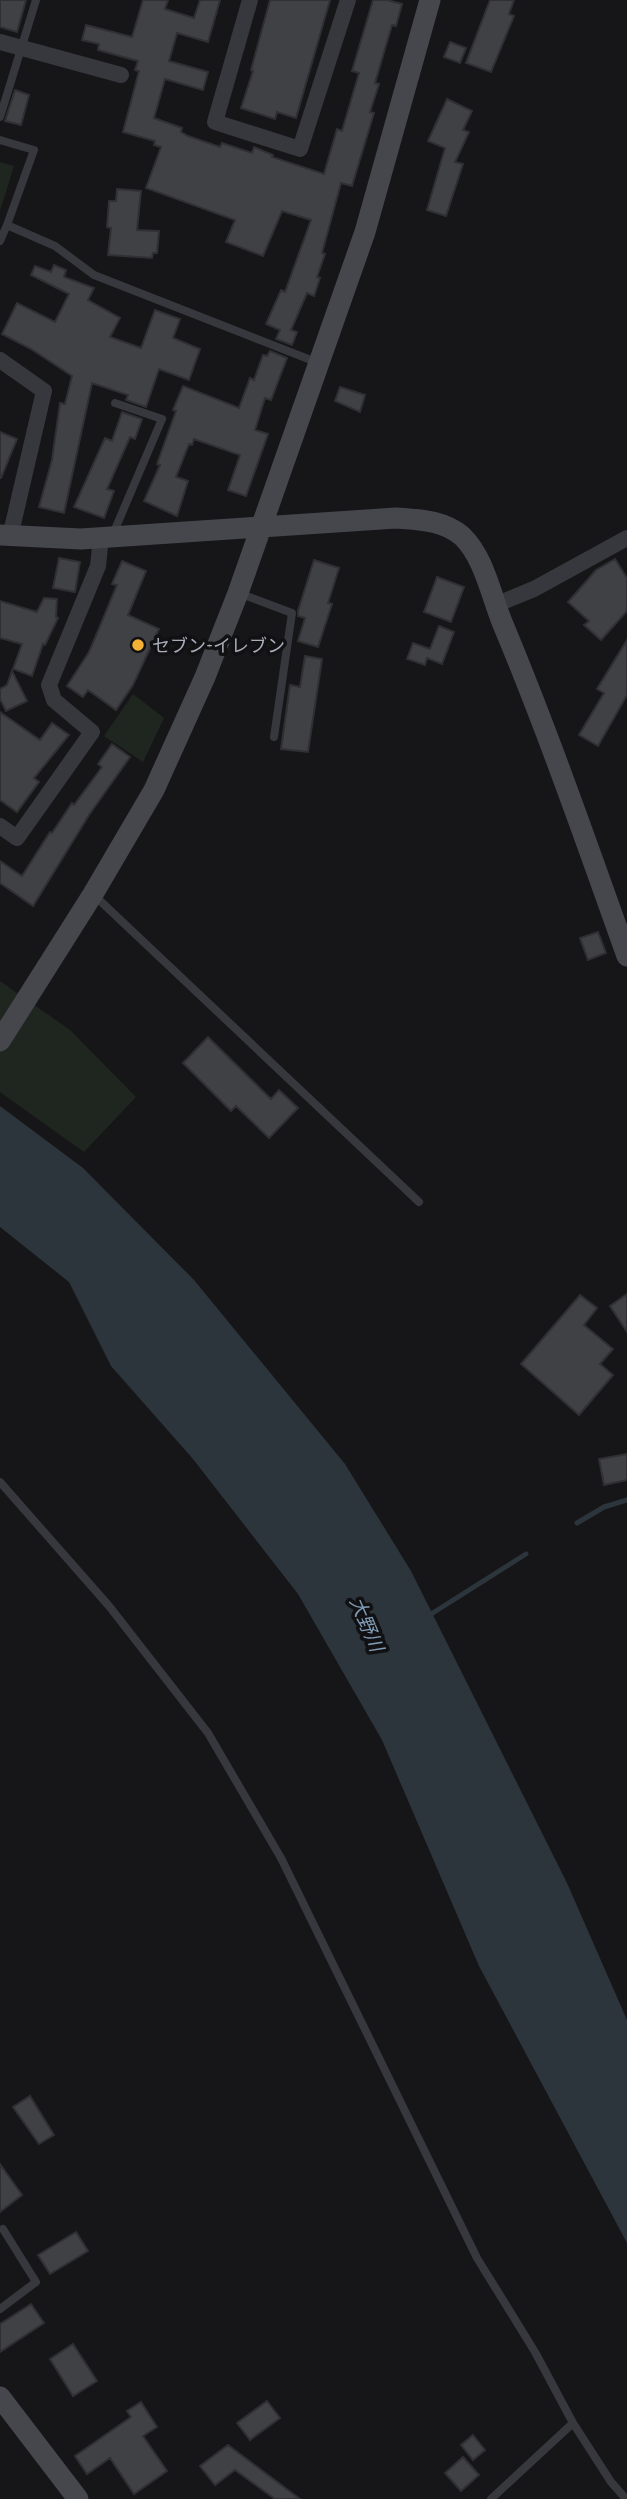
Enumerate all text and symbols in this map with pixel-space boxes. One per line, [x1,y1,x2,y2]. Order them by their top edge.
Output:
place label: セブン-イレブン [152,634,285,657]
marker: セブン-イレブン [130,637,146,653]
water label: 大野川 [345,1593,390,1657]

